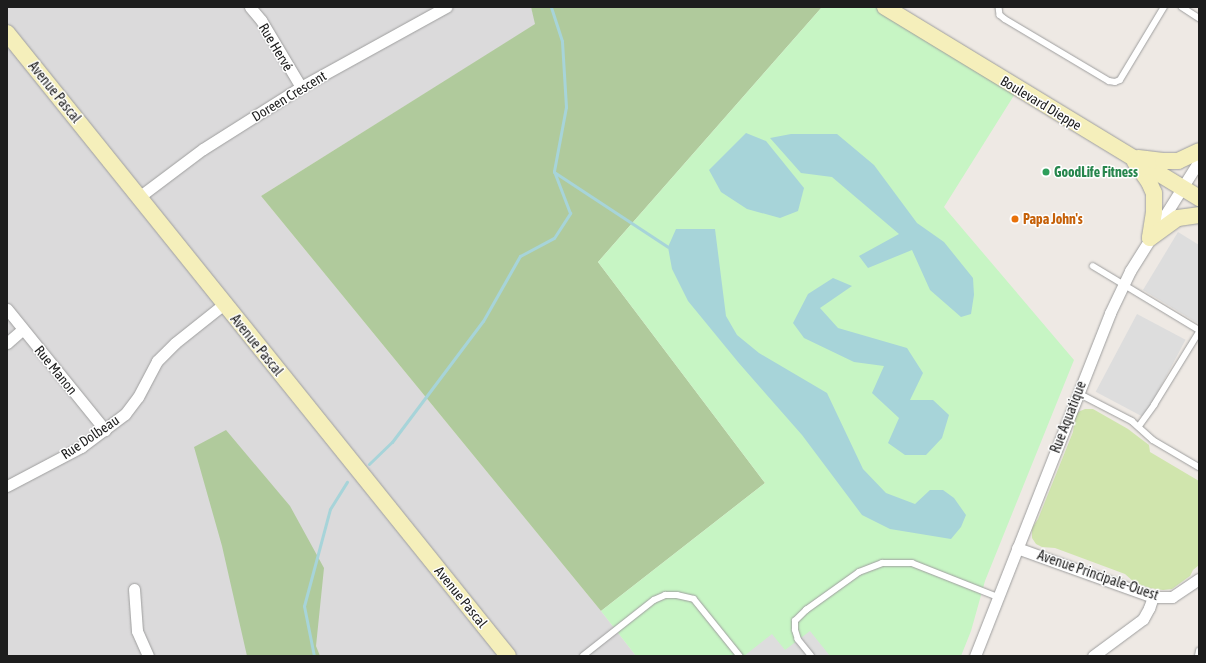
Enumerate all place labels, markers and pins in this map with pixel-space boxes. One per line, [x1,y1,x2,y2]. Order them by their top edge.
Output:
place label: GoodLife Fitness [1054,164,1138,180]
marker: GoodLife Fitness [1041,167,1051,177]
place label: Papa John's [1023,211,1083,227]
marker: Papa John's [1010,214,1020,224]

